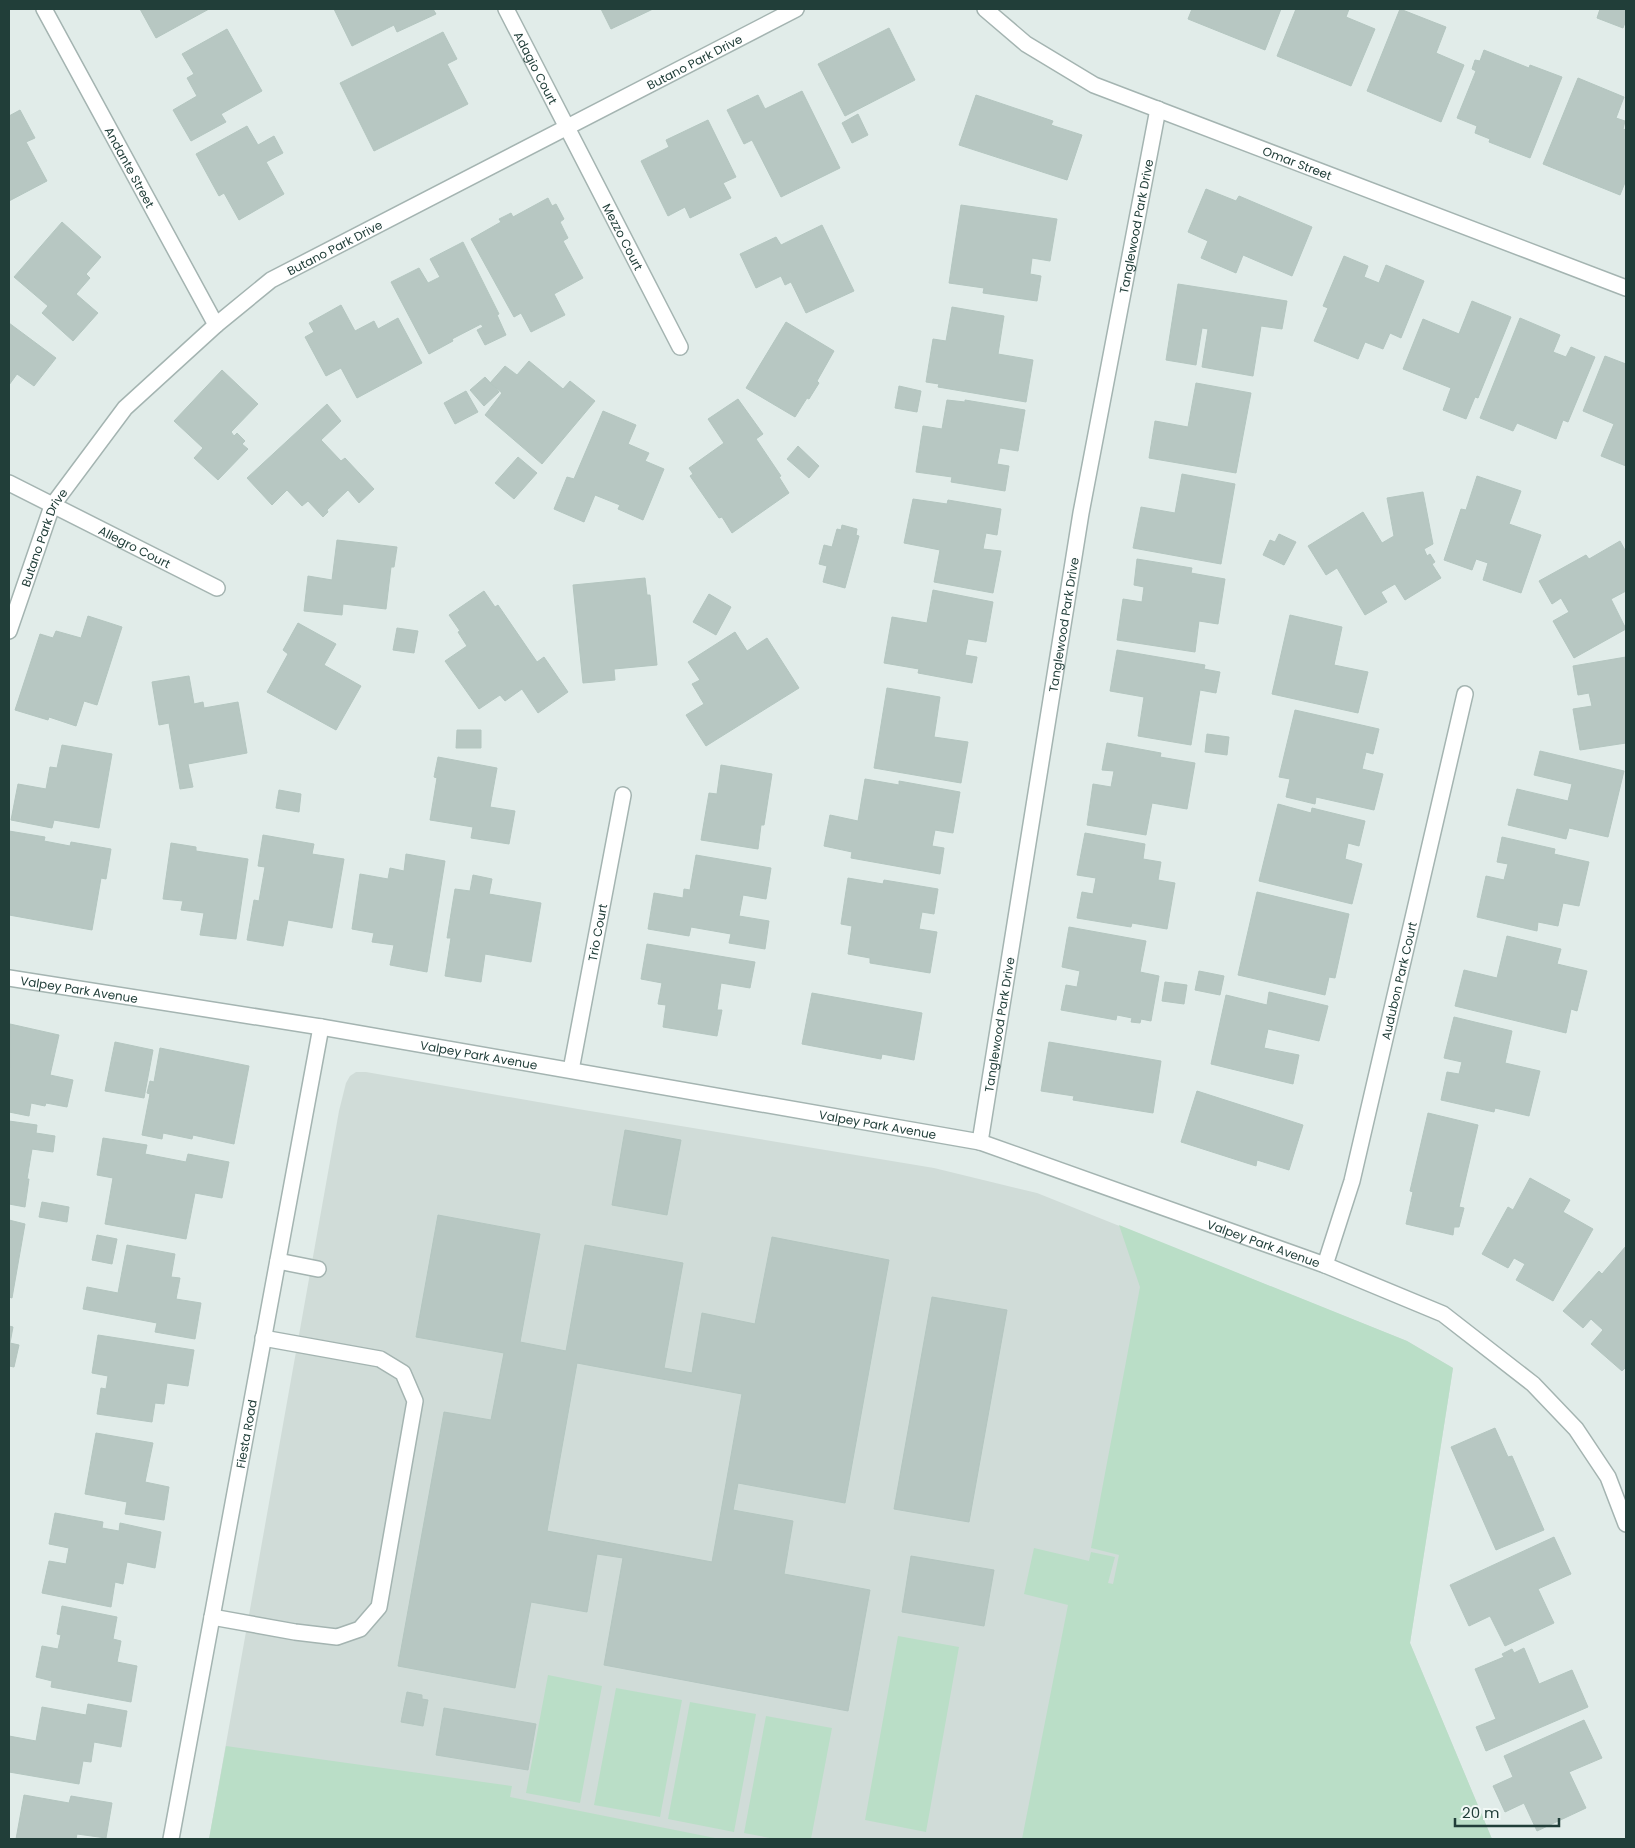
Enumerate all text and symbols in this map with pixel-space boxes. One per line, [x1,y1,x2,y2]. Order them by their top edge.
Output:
street label: Adagio Court [510,28,562,107]
street label: Butano Park Drive [644,30,745,93]
street label: Andante Street [101,124,159,211]
street label: Omar Street [1260,142,1334,184]
street label: Tanglewood Park Drive [1115,158,1157,295]
street label: Mezzo Court [599,200,647,273]
street label: Butano Park Drive [284,216,385,279]
street label: Butano Park Drive [16,485,71,589]
street label: Allegro Court [96,521,174,572]
street label: Tanglewood Park Drive [1044,556,1082,693]
street label: Trio Court [583,902,611,963]
street label: Audubon Park Court [1377,920,1420,1041]
street label: Tanglewood Park Drive [980,956,1018,1093]
street label: Valpey Park Avenue [19,971,139,1007]
street label: Valpey Park Avenue [419,1036,539,1073]
street label: Valpey Park Avenue [818,1106,938,1143]
street label: Valpey Park Avenue [1205,1215,1323,1271]
street label: Fiesta Road [231,1398,261,1470]
scale bar [1455,1796,1559,1828]
text: 20 m [1462,1802,1500,1823]

